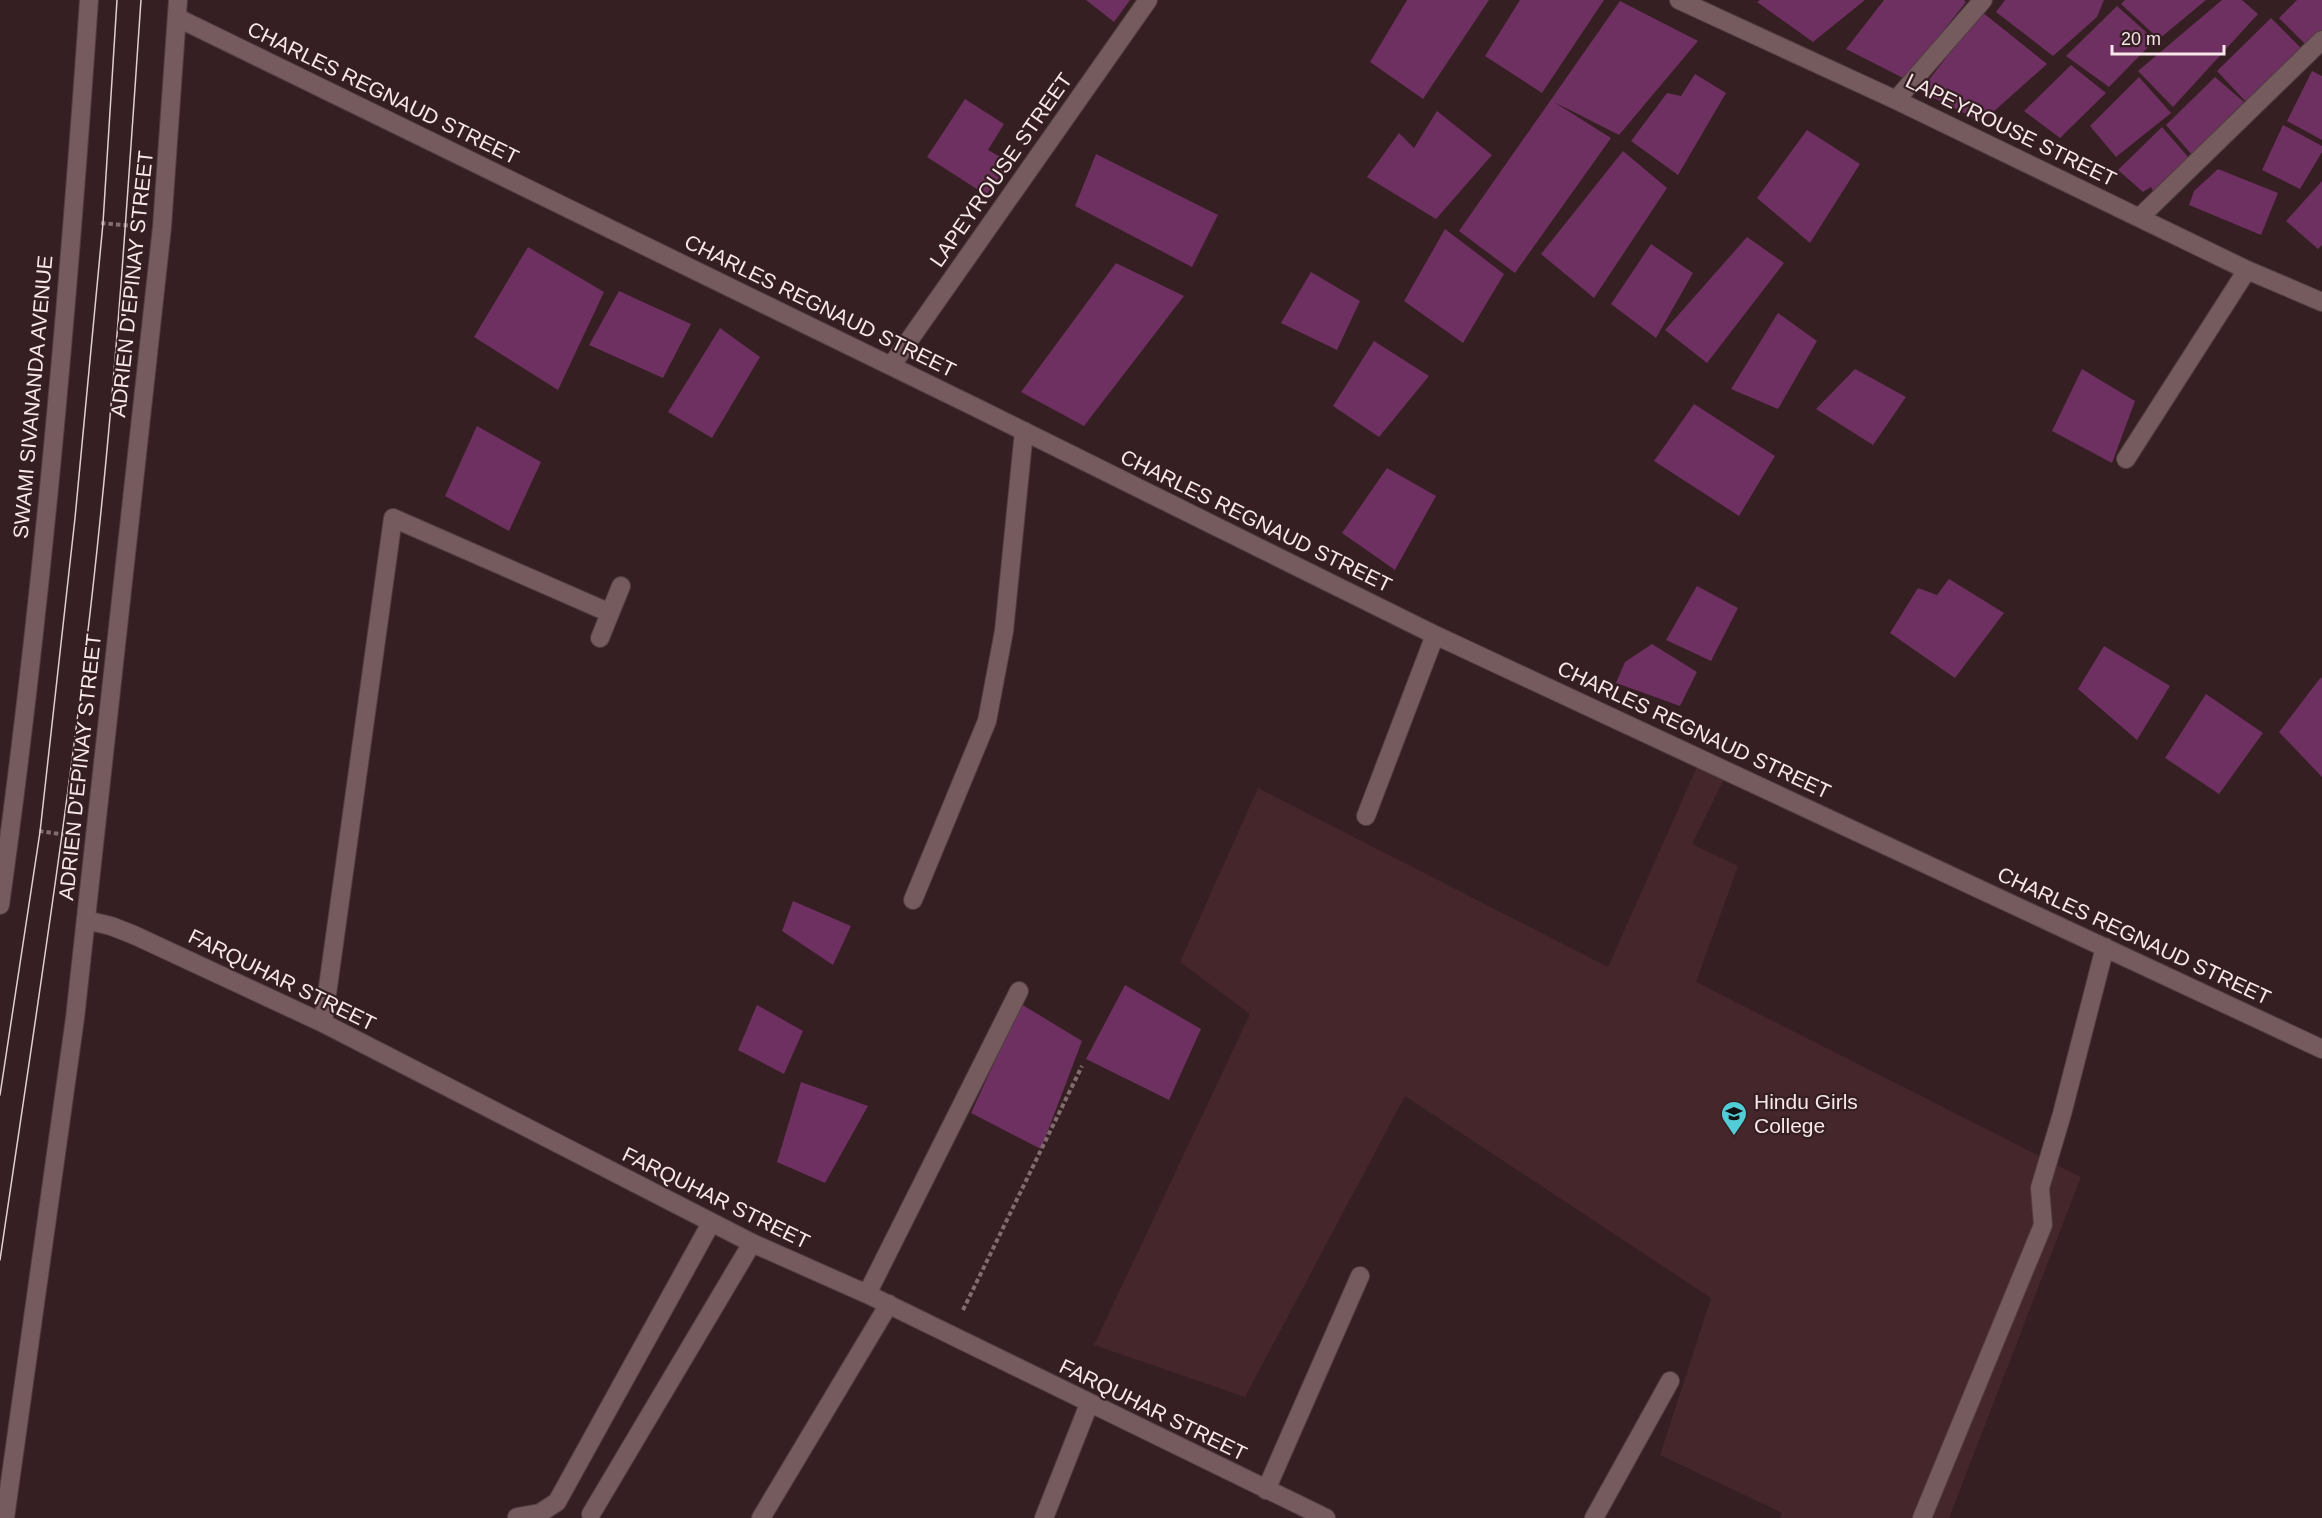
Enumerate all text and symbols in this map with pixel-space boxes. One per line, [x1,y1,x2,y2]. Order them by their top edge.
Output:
street label: CHARLES REGNAUD STREET [244,17,523,168]
scale bar [2112,18,2224,56]
text: 20 m [2121,29,2161,49]
street label: LAPEYROUSE STREET [925,68,1076,271]
street label: LAPEYROUSE STREET [1902,69,2120,191]
street label: ADRIEN D'EPINAY STREET [106,149,157,418]
street label: CHARLES REGNAUD STREET [681,230,960,381]
street label: SWAMI SIVANANDA AVENUE [9,254,56,540]
street label: CHARLES REGNAUD STREET [1117,445,1396,596]
street label: ADRIEN D'EPINAY STREET [54,632,105,901]
street label: CHARLES REGNAUD STREET [1554,656,1835,803]
street label: CHARLES REGNAUD STREET [1994,862,2275,1009]
street label: FARQUHAR STREET [185,924,380,1035]
place label: Hindu Girls College [1754,1090,1858,1137]
school or university icon: Hindu Girls College [1719,1099,1749,1137]
street label: FARQUHAR STREET [619,1142,814,1253]
street label: FARQUHAR STREET [1056,1354,1251,1465]

